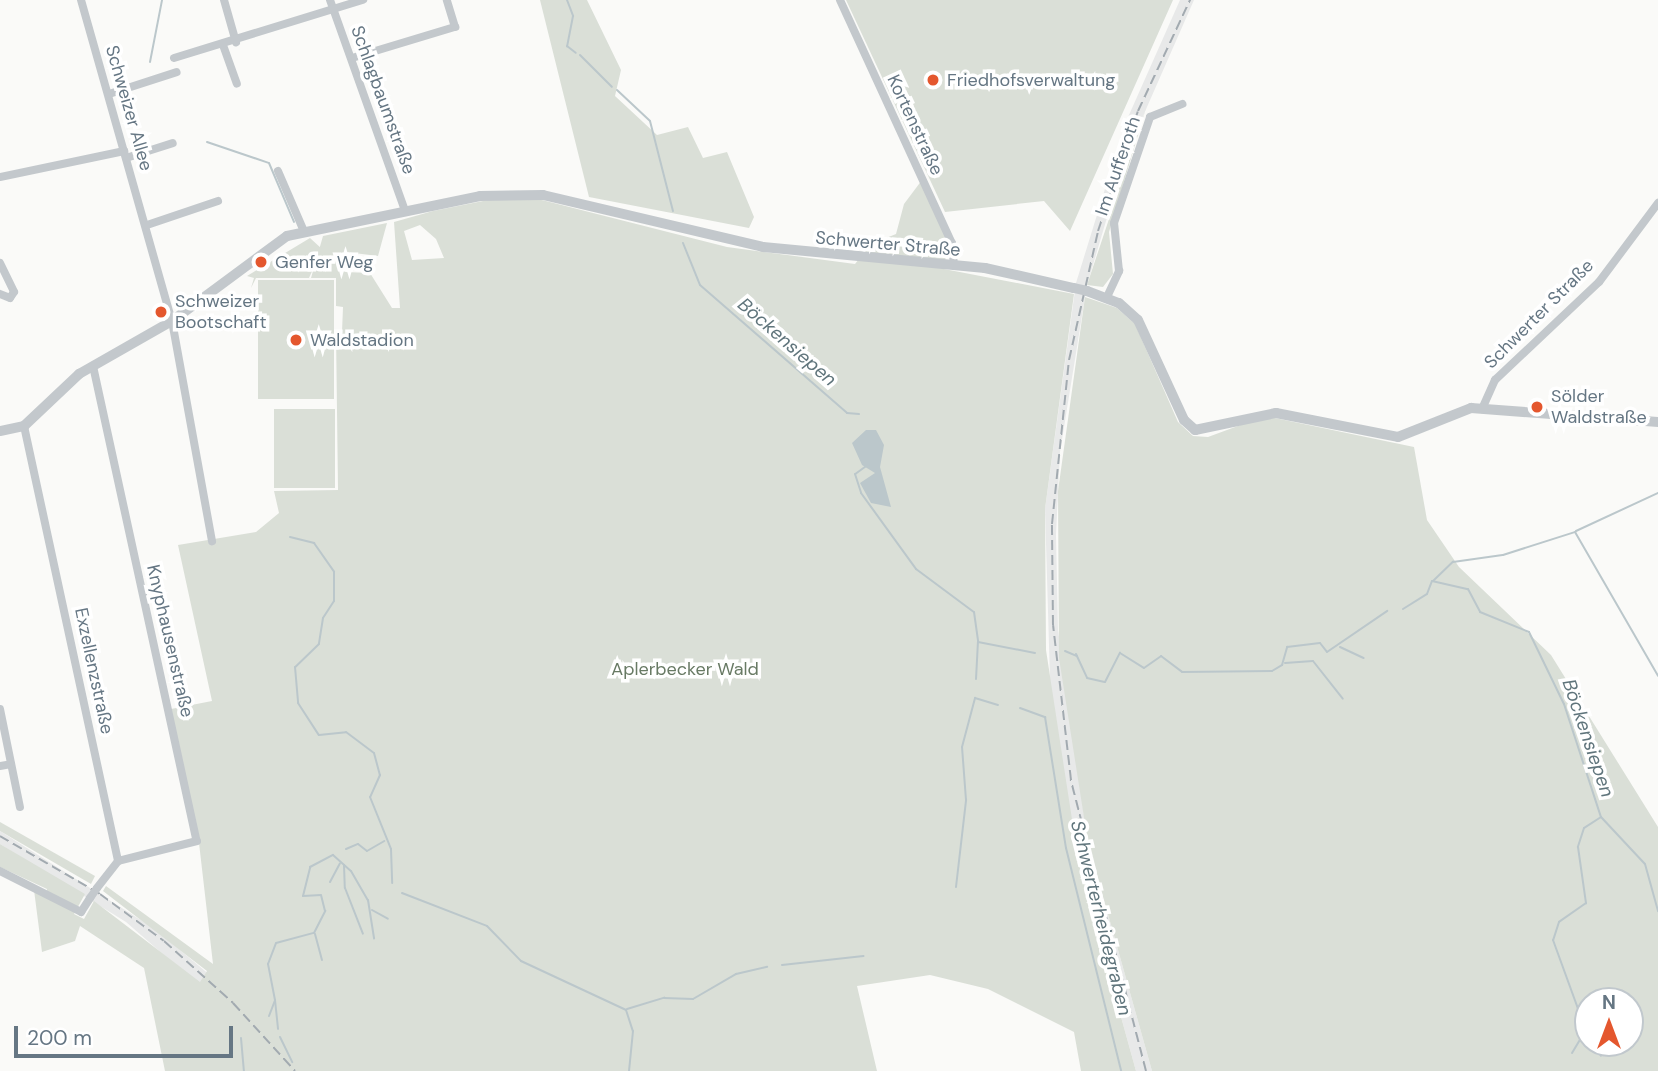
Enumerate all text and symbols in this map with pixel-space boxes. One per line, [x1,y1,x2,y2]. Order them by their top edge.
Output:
street label: Schlagbaumstraße [346,23,420,177]
street label: Schweizer Allee [101,43,157,173]
place label: Friedhofsverwaltung [947,69,1115,91]
street label: Kortenstraße [882,71,948,179]
marker: Friedhofsverwaltung [925,72,941,88]
street label: Im Aufferoth [1091,114,1145,218]
street label: Schwerter Straße [815,227,961,261]
place label: Genfer Weg [275,251,373,273]
marker: Genfer Weg [253,254,269,270]
street label: Schwerter Straße [1480,255,1598,373]
place label: Schweizer Bootschaft [175,291,267,334]
water label: Böckensiepen [733,293,841,391]
marker: Schweizer Bootschaft [153,304,169,320]
place label: Waldstadion [310,329,414,351]
marker: Waldstadion [288,332,304,348]
place label: Sölder Waldstraße [1551,386,1647,428]
marker: Sölder Waldstraße [1529,399,1545,415]
street label: Knyphausenstraße [142,563,198,719]
street label: Exzellenzstraße [70,606,118,736]
park label: Aplerbecker Wald [611,658,759,680]
water label: Böckensiepen [1557,676,1619,800]
water label: Schwerterheidegraben [1066,818,1136,1018]
north arrow [1574,987,1644,1057]
text: N [1602,990,1616,1015]
scale bar [18,1012,236,1056]
text: 200 m [27,1024,92,1052]

